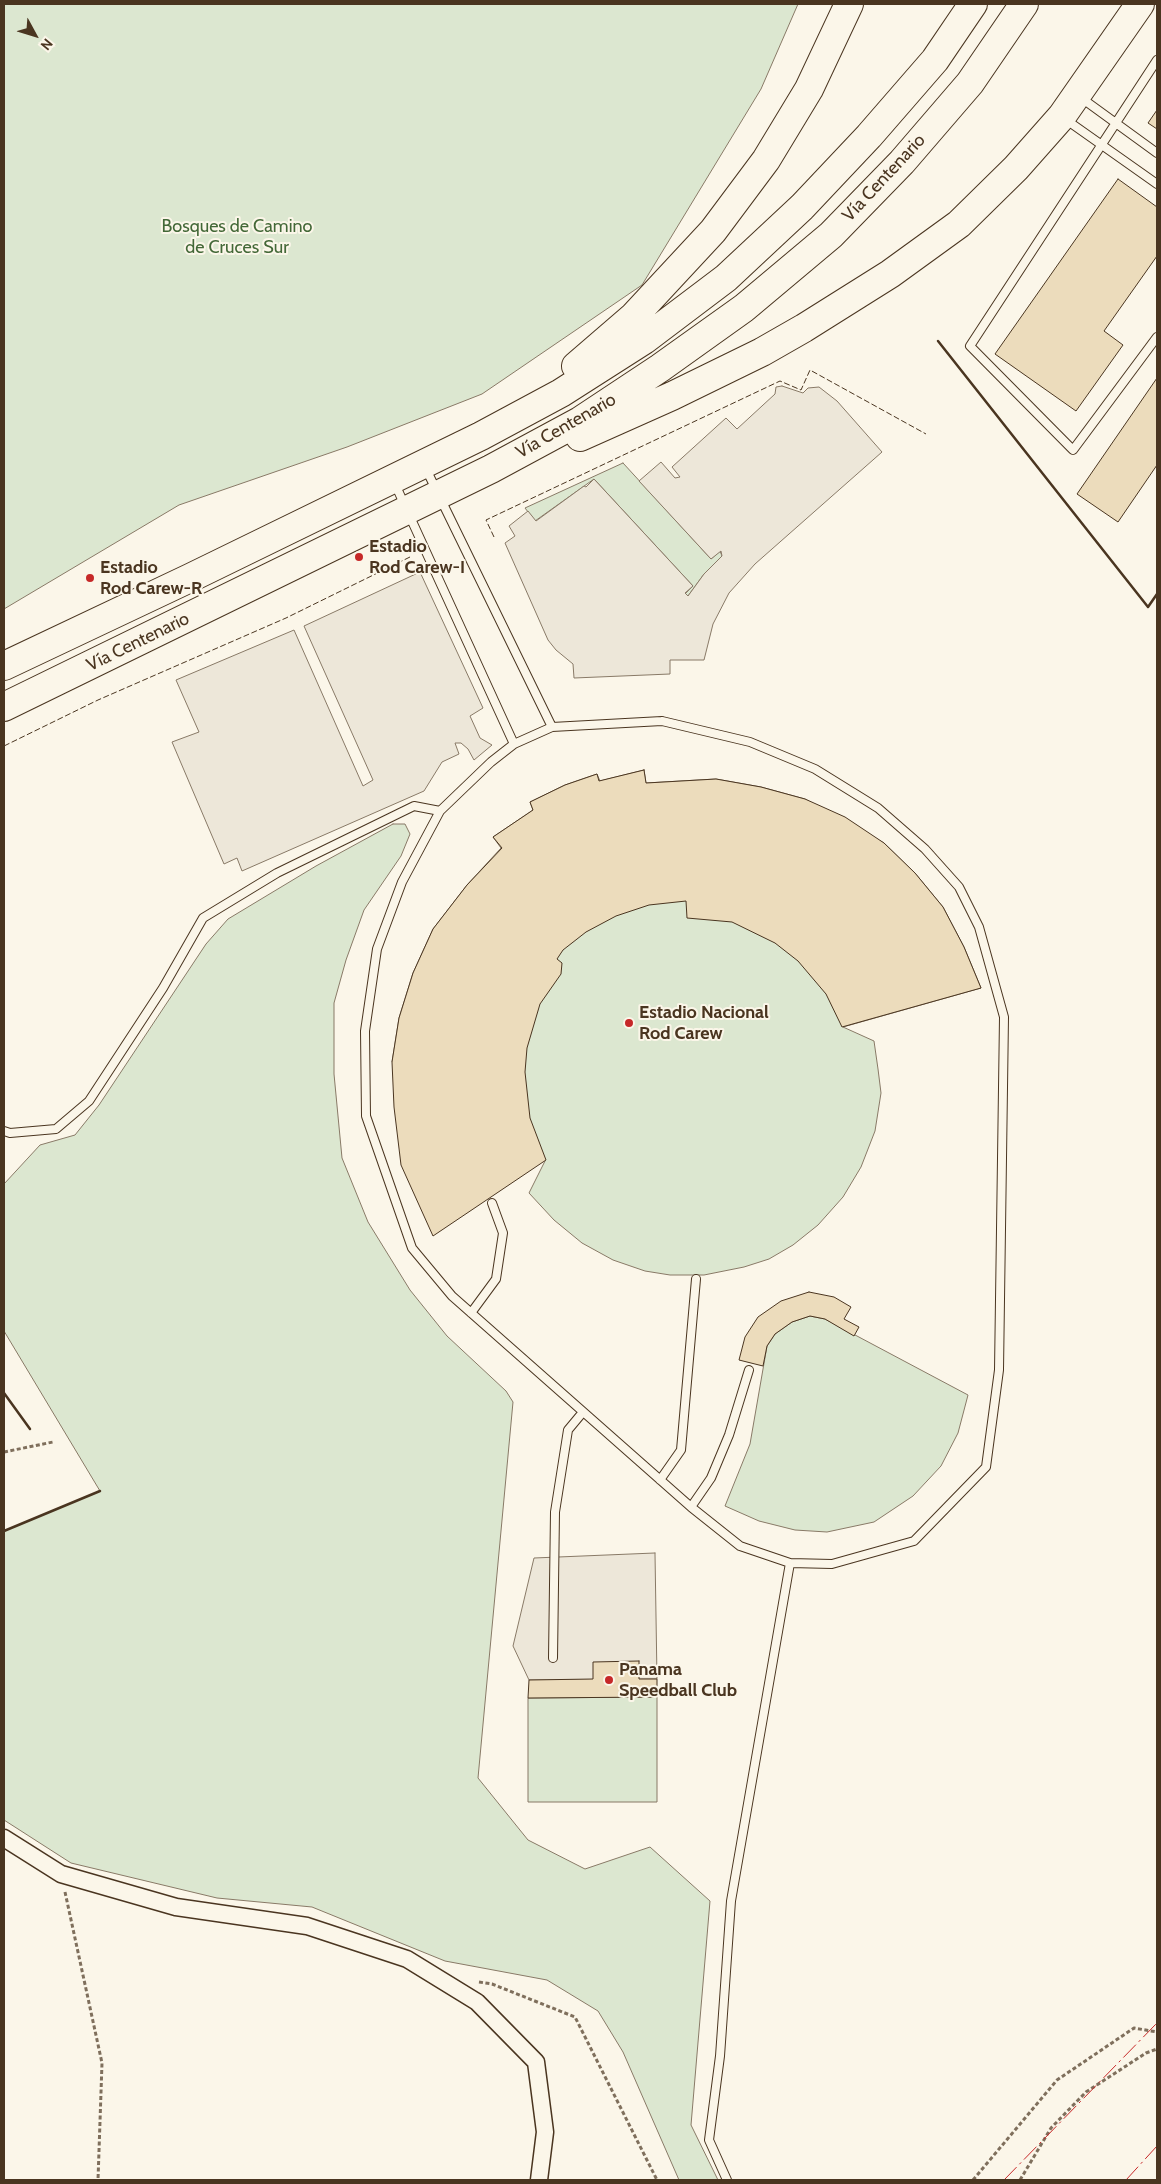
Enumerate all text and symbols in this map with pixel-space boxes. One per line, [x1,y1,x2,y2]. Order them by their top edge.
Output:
north arrow [10,10,60,60]
text: N [37,35,57,54]
street label: Vía Centenario [838,130,930,226]
park label: Bosques de Camino de Cruces Sur [162,216,312,258]
street label: Vía Centenario [512,389,620,463]
place label: Estadio Rod Carew-I [369,536,465,578]
marker: Estadio Rod Carew-I [353,551,365,563]
place label: Estadio Rod Carew-R [100,557,202,600]
marker: Estadio Rod Carew-R [84,572,96,584]
street label: Vía Centenario [83,608,193,676]
place label: Estadio Nacional Rod Carew [639,1002,769,1044]
marker: Estadio Nacional Rod Carew [623,1017,635,1029]
place label: Panama Speedball Club [619,1659,737,1702]
marker: Panama Speedball Club [603,1674,615,1686]

